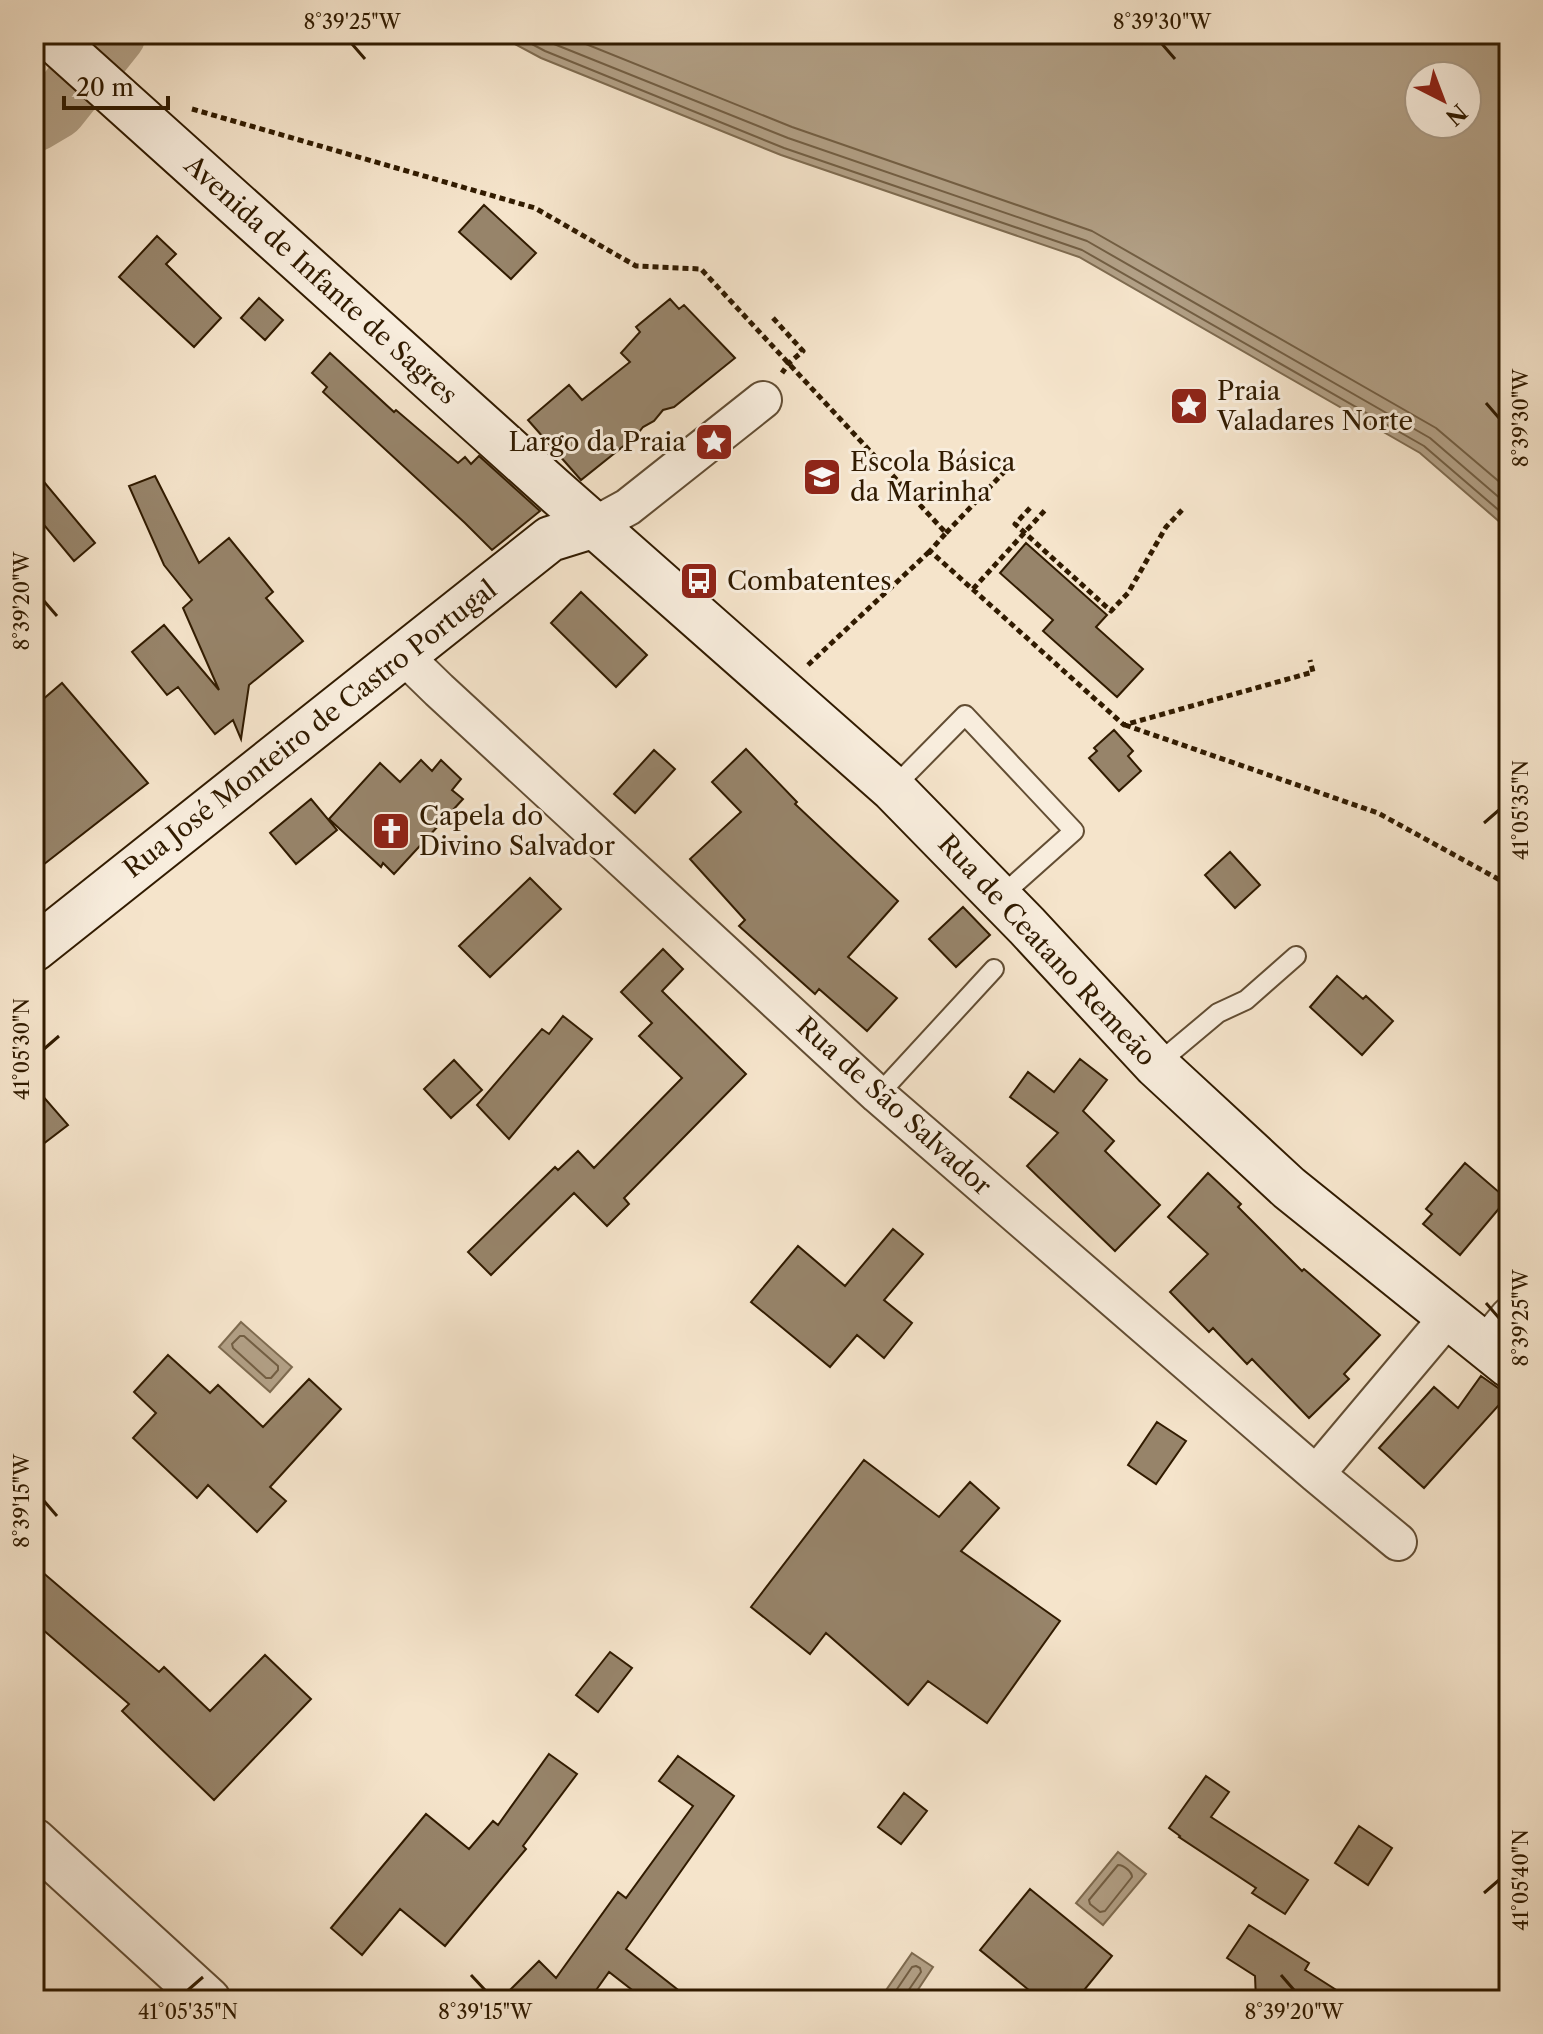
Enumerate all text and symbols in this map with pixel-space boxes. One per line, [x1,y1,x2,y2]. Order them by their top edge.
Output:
text: 8°39'25"W [303,10,402,34]
text: 8°39'30"W [1113,10,1212,34]
scale bar [64,60,168,110]
north arrow [1403,60,1483,140]
text: 20 m [76,73,134,102]
text: N [1440,98,1472,131]
street label: Avenida de Infante de Sagres [177,148,464,411]
text: 8°39'30"W [1509,368,1533,467]
place label: Praia Valadares Norte [1216,375,1413,437]
place icon: Praia Valadares Norte [1168,385,1210,427]
place icon: Largo da Praia [693,421,735,463]
place label: Largo da Praia [508,426,686,458]
place label: Escola Básica da Marinha [850,446,1016,508]
school or university icon: Escola Básica da Marinha [801,456,843,498]
text: 8°39'20"W [10,550,34,651]
bus stop icon: Combatentes [678,560,720,602]
place label: Combatentes [727,565,892,597]
street label: Rua José Monteiro de Castro Portugal [117,573,503,885]
text: 41°05'35"N [1509,760,1533,860]
place label: Capela do Divino Salvador [419,800,615,862]
church icon: Capela do Divino Salvador [370,810,412,852]
street label: Rua de Ceatano Remeão [931,828,1163,1072]
text: 41°05'30"N [10,998,34,1100]
street label: Rua de São Salvador [790,1010,998,1202]
text: 8°39'25"W [1509,1268,1533,1367]
text: 8°39'15"W [10,1453,34,1548]
text: 41°05'40"N [1509,1829,1533,1931]
text: 41°05'35"N [138,2000,238,2024]
text: 8°39'15"W [438,2000,533,2024]
text: 8°39'20"W [1245,2000,1345,2024]

